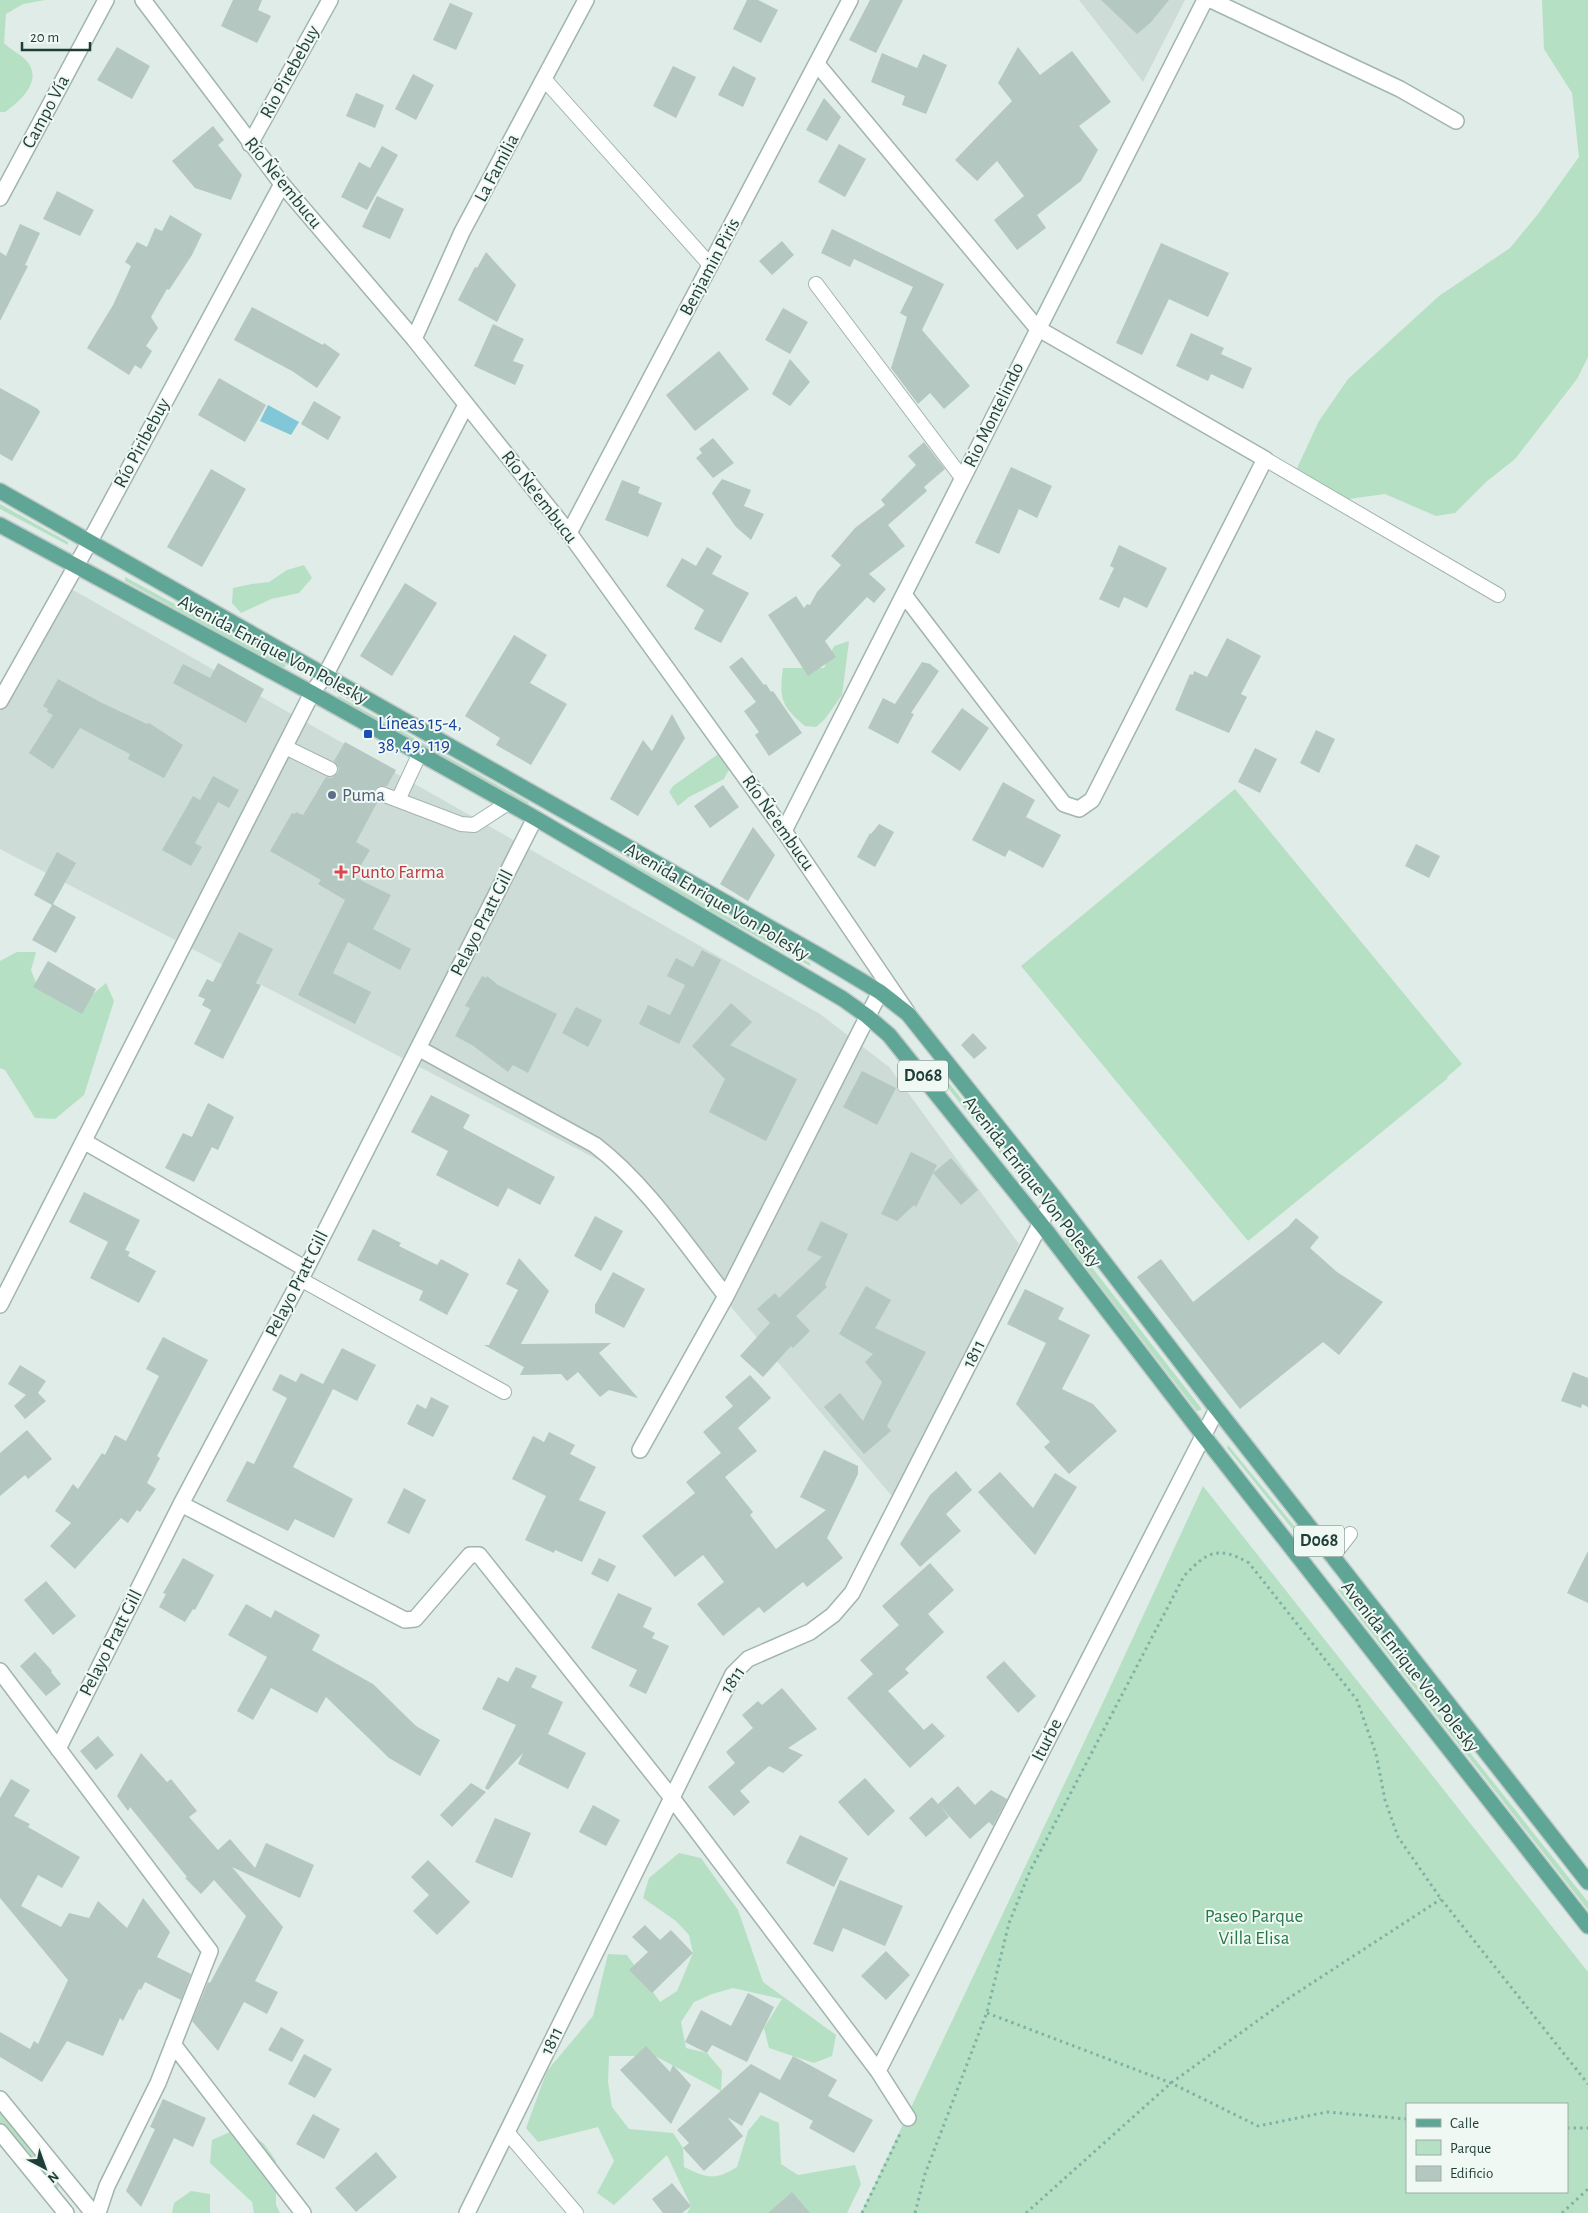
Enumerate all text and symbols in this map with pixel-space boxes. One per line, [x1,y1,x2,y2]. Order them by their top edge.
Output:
scale bar [22,20,90,52]
street label: Rio Pirebebuy [257,22,323,122]
text: 20 m [30,30,59,45]
street label: Campo Vía [19,72,73,152]
street label: La Familia [471,131,523,205]
street label: Río Ñe'embucu [241,132,327,232]
street label: Benjamin Piris [676,215,744,319]
street label: Rio Montelindo [960,360,1028,470]
street label: Río Piribebuy [110,395,174,491]
street label: Río Ñe'embucu [497,446,583,547]
street label: Avenida Enrique Von Polesky [175,592,371,708]
place label: Líneas 15-4, 38, 49, 119 [378,714,462,755]
marker: Líneas 15-4, 38, 49, 119 [362,728,374,740]
street label: Río Ñe'embucu [738,771,820,874]
place label: Puma [342,786,385,805]
marker: Puma [326,789,338,801]
street label: Avenida Enrique Von Polesky [621,839,813,965]
place label: Punto Farma [351,863,445,882]
marker: Punto Farma [335,866,347,878]
street label: Pelayo Pratt Gill [447,867,517,979]
road number: D068 [898,1060,948,1092]
street label: Avenida Enrique Von Polesky [959,1093,1105,1271]
street label: Pelayo Pratt Gill [262,1228,332,1340]
street label: 1811 [959,1337,989,1371]
road number: D068 [1294,1525,1344,1556]
street label: Avenida Enrique Von Polesky [1337,1578,1483,1756]
street label: Pelayo Pratt Gill [76,1587,146,1699]
street label: 1811 [717,1663,749,1697]
street label: Iturbe [1028,1716,1066,1764]
park label: Paseo Parque Villa Elisa [1205,1907,1303,1948]
street label: 1811 [537,2024,567,2058]
legend [1406,2103,1568,2193]
text: Calle [1450,2116,1479,2131]
text: Parque [1450,2141,1491,2156]
north arrow [20,2143,70,2193]
text: Edificio [1450,2166,1493,2181]
text: N [45,2169,61,2186]

